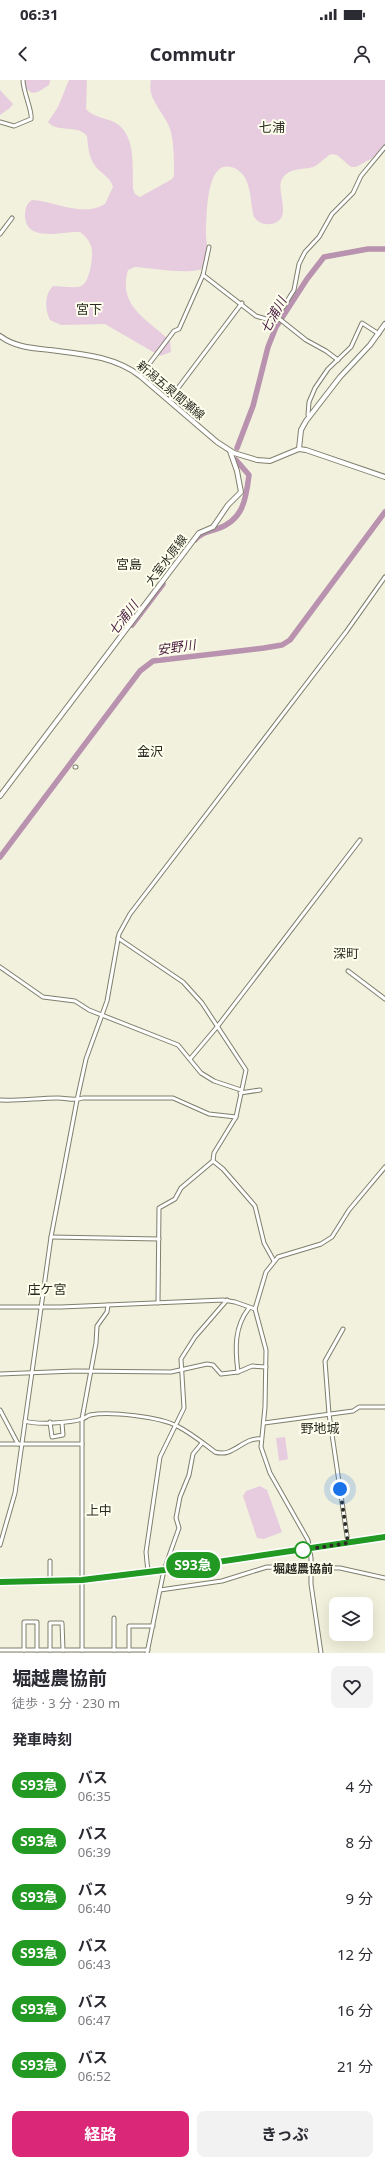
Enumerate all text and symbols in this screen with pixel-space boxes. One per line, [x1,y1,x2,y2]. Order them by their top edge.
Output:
text: 06:31 [20,4,59,24]
text: Commutr [150,42,235,66]
icon: back [12,43,34,65]
icon: person [351,43,373,65]
district label: 七浦 [259,118,285,136]
water label: 七浦川 [256,292,291,336]
district label: 宮下 [76,300,102,318]
street label: 新潟五泉間瀬線 [133,356,209,424]
street label: 大室水原線 [141,531,191,589]
district label: 宮島 [116,555,142,573]
water label: 七浦川 [104,595,143,639]
water label: 安野川 [155,635,199,659]
district label: 金沢 [137,742,163,760]
district label: 深町 [333,944,359,962]
district label: 庄ケ宮 [27,1280,67,1298]
district label: 野地城 [300,1419,340,1437]
your location [330,1479,350,1499]
district label: 上中 [86,1501,112,1519]
marker: 堀越農協前 [294,1541,312,1559]
line badge: S93急 [165,1552,221,1578]
text: S93急 [174,1555,212,1574]
place label: 堀越農協前 [273,1560,333,1577]
map controls [329,1597,373,1641]
button: layers [329,1597,373,1641]
text: 堀越農協前 [12,1665,107,1691]
button: heart [331,1666,373,1708]
text: 徒歩 · 3 分 · 230 m [12,1694,120,1712]
text: 発車時刻 [12,1729,72,1749]
text: バス [78,1767,108,1787]
text: S93急 [20,1775,58,1794]
text: 4 分 [346,1776,373,1796]
text: 06:35 [78,1787,111,1805]
text: バス [78,1823,108,1843]
text: S93急 [20,1831,58,1850]
text: 8 分 [346,1832,373,1852]
text: 06:39 [78,1843,111,1861]
text: バス [78,1879,108,1899]
text: S93急 [20,1887,58,1906]
text: 9 分 [346,1888,373,1908]
text: 06:40 [78,1899,111,1917]
text: バス [78,1935,108,1955]
text: S93急 [20,1943,58,1962]
text: 12 分 [337,1944,373,1964]
text: 06:43 [78,1955,111,1973]
text: バス [78,1991,108,2011]
text: S93急 [20,1999,58,2018]
text: 16 分 [337,2000,373,2020]
text: 06:47 [78,2011,111,2029]
text: バス [78,2047,108,2067]
text: S93急 [20,2055,58,2074]
text: 21 分 [337,2056,373,2076]
text: 06:52 [78,2067,111,2085]
button: 経路 [12,2111,189,2157]
button: きっぷ [197,2111,373,2157]

